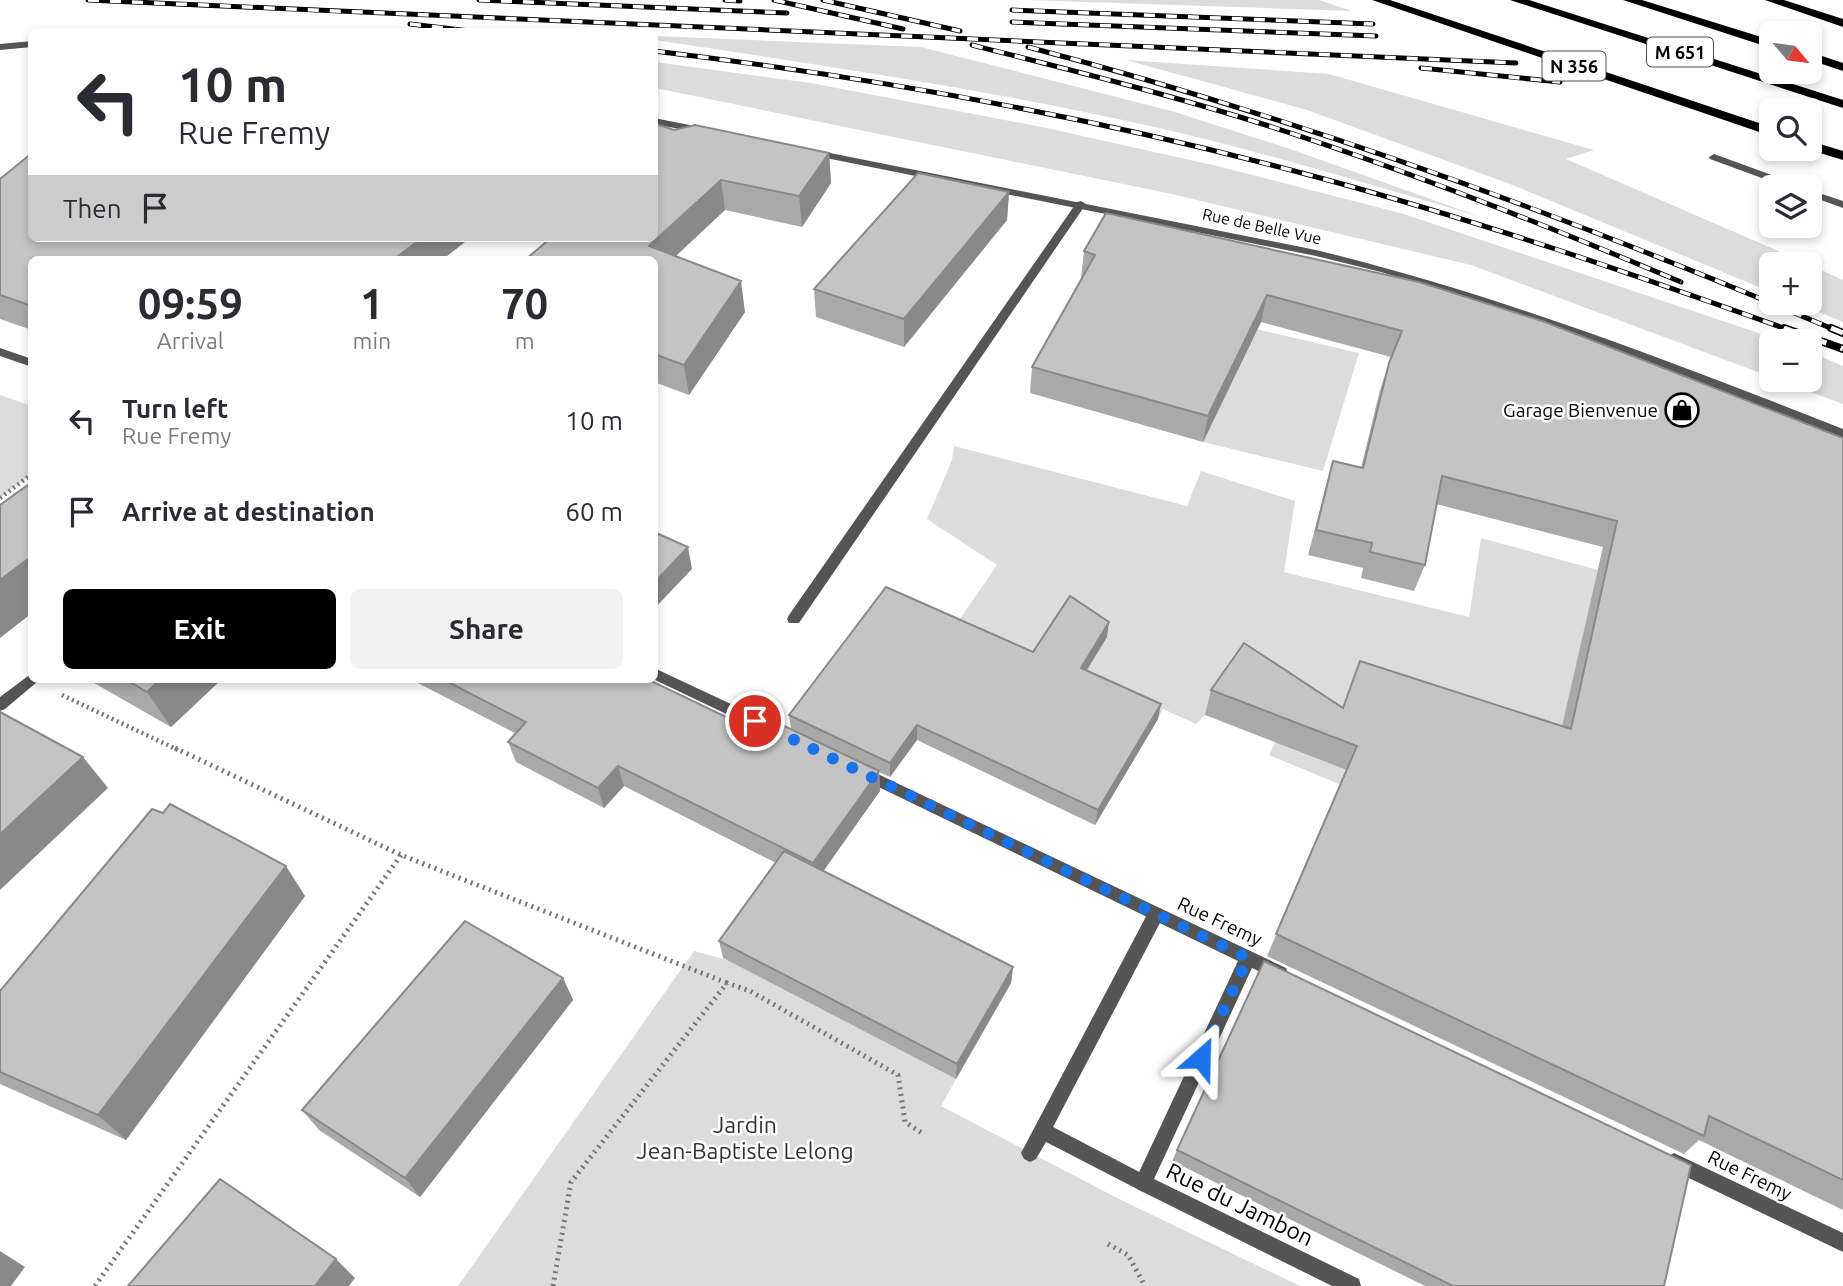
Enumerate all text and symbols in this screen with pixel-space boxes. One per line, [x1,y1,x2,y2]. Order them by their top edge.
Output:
north arrow [1759,21,1822,84]
map controls [1759,21,1822,392]
road number: M 651 [1647,38,1713,66]
road number: N 356 [1542,52,1606,80]
icon: left [63,56,154,147]
text: 10 m [178,56,287,111]
button: search [1759,98,1822,161]
text: Rue Fremy [178,114,330,150]
button: layers [1759,175,1822,238]
icon: arrive [136,189,174,227]
text: Then [63,194,122,223]
street label: Rue de Belle Vue [1201,205,1323,247]
button: + [1759,252,1822,315]
text: 09:59 [138,280,243,327]
text: 1 [360,280,384,327]
text: 70 [501,280,548,327]
text: Arrival [157,328,224,353]
text: min [353,328,391,353]
text: m [515,328,535,353]
button: − [1759,329,1822,392]
shop icon: Garage Bienvenue [1663,391,1701,429]
text: Turn left [122,394,228,423]
place label: Garage Bienvenue [1503,399,1658,421]
icon: left [63,402,101,440]
text: 10 m [565,406,623,435]
text: Rue Fremy [122,423,231,448]
icon: arrive [63,493,101,531]
text: Arrive at destination [122,497,375,526]
text: 60 m [565,497,623,526]
button: Exit [63,589,336,669]
button: Share [350,589,623,669]
pin [725,691,785,751]
icon: arrive [736,702,774,740]
street label: Rue Fremy [1174,892,1266,950]
position arrow [1164,1021,1238,1095]
park label: Jardin Jean-Baptiste Lelong [636,1112,854,1163]
street label: Rue Fremy [1705,1145,1795,1205]
street label: Rue du Jambon [1162,1158,1318,1250]

